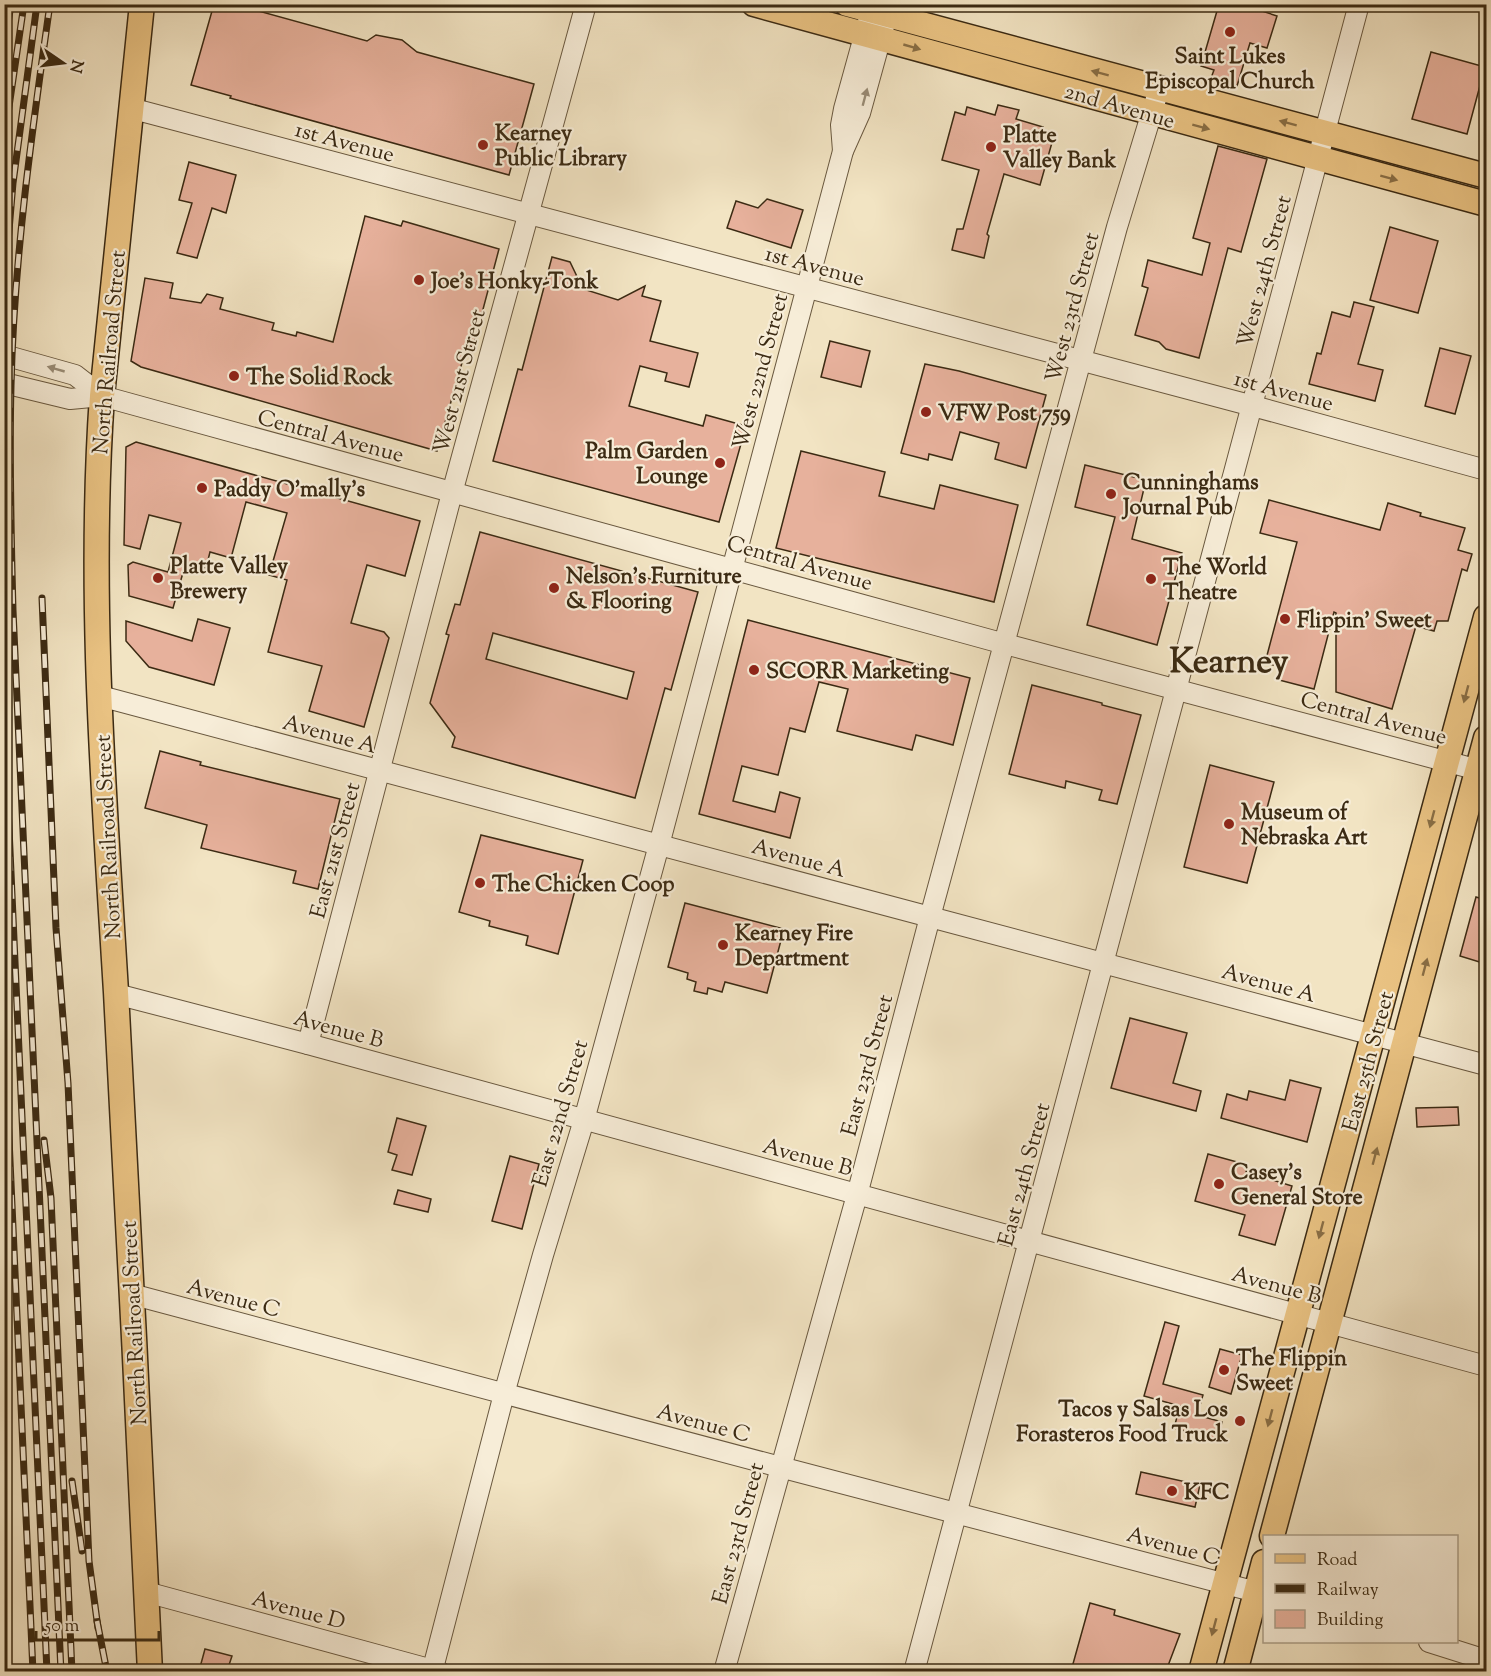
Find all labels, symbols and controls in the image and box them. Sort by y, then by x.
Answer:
marker: Saint Lukes Episcopal Church [1223,25,1237,39]
north arrow [33,33,93,93]
place label: Saint Lukes Episcopal Church [1145,42,1315,99]
one-way arrow [903,43,921,52]
text: N [62,57,88,75]
one-way arrow [1090,67,1109,77]
street label: 2nd Avenue [1060,77,1178,139]
one-way arrow [860,88,870,106]
street label: 1st Avenue [291,115,398,173]
one-way arrow [1279,118,1297,127]
place label: Kearney Public Library [495,119,627,176]
place label: Platte Valley Bank [1003,121,1116,178]
one-way arrow [1192,123,1210,132]
marker: Kearney Public Library [476,138,490,152]
marker: Platte Valley Bank [984,140,998,154]
one-way arrow [1380,174,1398,183]
street label: West 24th Street [1230,192,1302,352]
street label: West 23rd Street [1038,229,1109,387]
street label: 1st Avenue [761,239,868,297]
street label: North Railroad Street [86,248,136,456]
place label: Joe's Honky-Tonk [429,267,598,299]
marker: Joe's Honky-Tonk [412,273,426,287]
street label: West 22nd Street [726,290,798,454]
street label: West 21st Street [426,305,496,458]
place label: The Solid Rock [246,363,393,395]
one-way arrow [47,364,65,373]
street label: 1st Avenue [1230,364,1337,422]
marker: The Solid Rock [227,369,241,383]
place label: VFW Post 759 [938,399,1071,431]
street label: Central Avenue [253,403,407,473]
marker: VFW Post 759 [919,405,933,419]
place label: Palm Garden Lounge [585,437,708,494]
marker: Palm Garden Lounge [713,456,727,470]
place label: Cunninghams Journal Pub [1121,468,1259,525]
place label: Paddy O'mally's [214,475,365,507]
marker: Paddy O'mally's [195,481,209,495]
marker: Cunninghams Journal Pub [1104,487,1118,501]
street label: Central Avenue [722,529,876,601]
place label: Platte Valley Brewery [170,552,288,609]
place label: The World Theatre [1163,553,1267,610]
place label: Nelson's Furniture & Flooring [566,562,742,619]
marker: Platte Valley Brewery [151,571,165,585]
marker: The World Theatre [1144,572,1158,586]
marker: Nelson's Furniture & Flooring [547,581,561,595]
place label: Flippin' Sweet [1297,606,1432,638]
marker: Flippin' Sweet [1278,612,1292,626]
district label: Kearney [1170,639,1289,688]
place label: SCORR Marketing [766,657,949,689]
marker: SCORR Marketing [747,663,761,677]
street label: Central Avenue [1296,685,1450,755]
one-way arrow [1460,685,1470,703]
street label: Avenue A [279,708,380,764]
street label: North Railroad Street [89,733,131,940]
street label: East 21st Street [303,779,371,922]
place label: Museum of Nebraska Art [1241,798,1368,855]
one-way arrow [1427,810,1436,828]
marker: Museum of Nebraska Art [1222,817,1236,831]
street label: Avenue A [748,832,849,888]
place label: The Chicken Coop [492,870,674,902]
marker: The Chicken Coop [473,876,487,890]
place label: Kearney Fire Department [735,919,853,976]
marker: Kearney Fire Department [716,938,730,952]
street label: Avenue A [1218,957,1319,1013]
one-way arrow [1421,958,1431,977]
street label: East 25th Street [1336,988,1404,1135]
street label: East 23rd Street [835,991,903,1140]
street label: Avenue B [290,1004,387,1058]
street label: East 22nd Street [526,1036,598,1191]
street label: East 24th Street [991,1099,1061,1250]
street label: Avenue B [759,1132,856,1186]
one-way arrow [1371,1147,1381,1165]
place label: Casey's General Store [1231,1158,1363,1215]
marker: Casey's General Store [1212,1177,1226,1191]
street label: North Railroad Street [115,1219,157,1426]
one-way arrow [1316,1221,1325,1239]
street label: Avenue B [1228,1260,1325,1314]
street label: Avenue C [183,1272,284,1328]
place label: The Flippin Sweet [1236,1344,1347,1401]
marker: The Flippin Sweet [1217,1363,1231,1377]
place label: Tacos y Salsas Los Forasteros Food Truck [1016,1395,1228,1452]
street label: Avenue C [653,1397,754,1453]
one-way arrow [1265,1409,1274,1427]
marker: Tacos y Salsas Los Forasteros Food Truck [1233,1414,1247,1428]
street label: East 23rd Street [706,1459,774,1608]
place label: KFC [1184,1478,1230,1510]
marker: KFC [1165,1484,1179,1498]
street label: Avenue C [1123,1520,1224,1576]
legend [1263,1535,1458,1643]
text: Road [1317,1548,1357,1574]
text: Railway [1317,1578,1379,1604]
street label: Avenue D [248,1584,349,1640]
scale bar [36,1604,159,1642]
text: Building [1317,1608,1383,1634]
text: 50 m [44,1614,80,1640]
one-way arrow [1208,1618,1218,1636]

